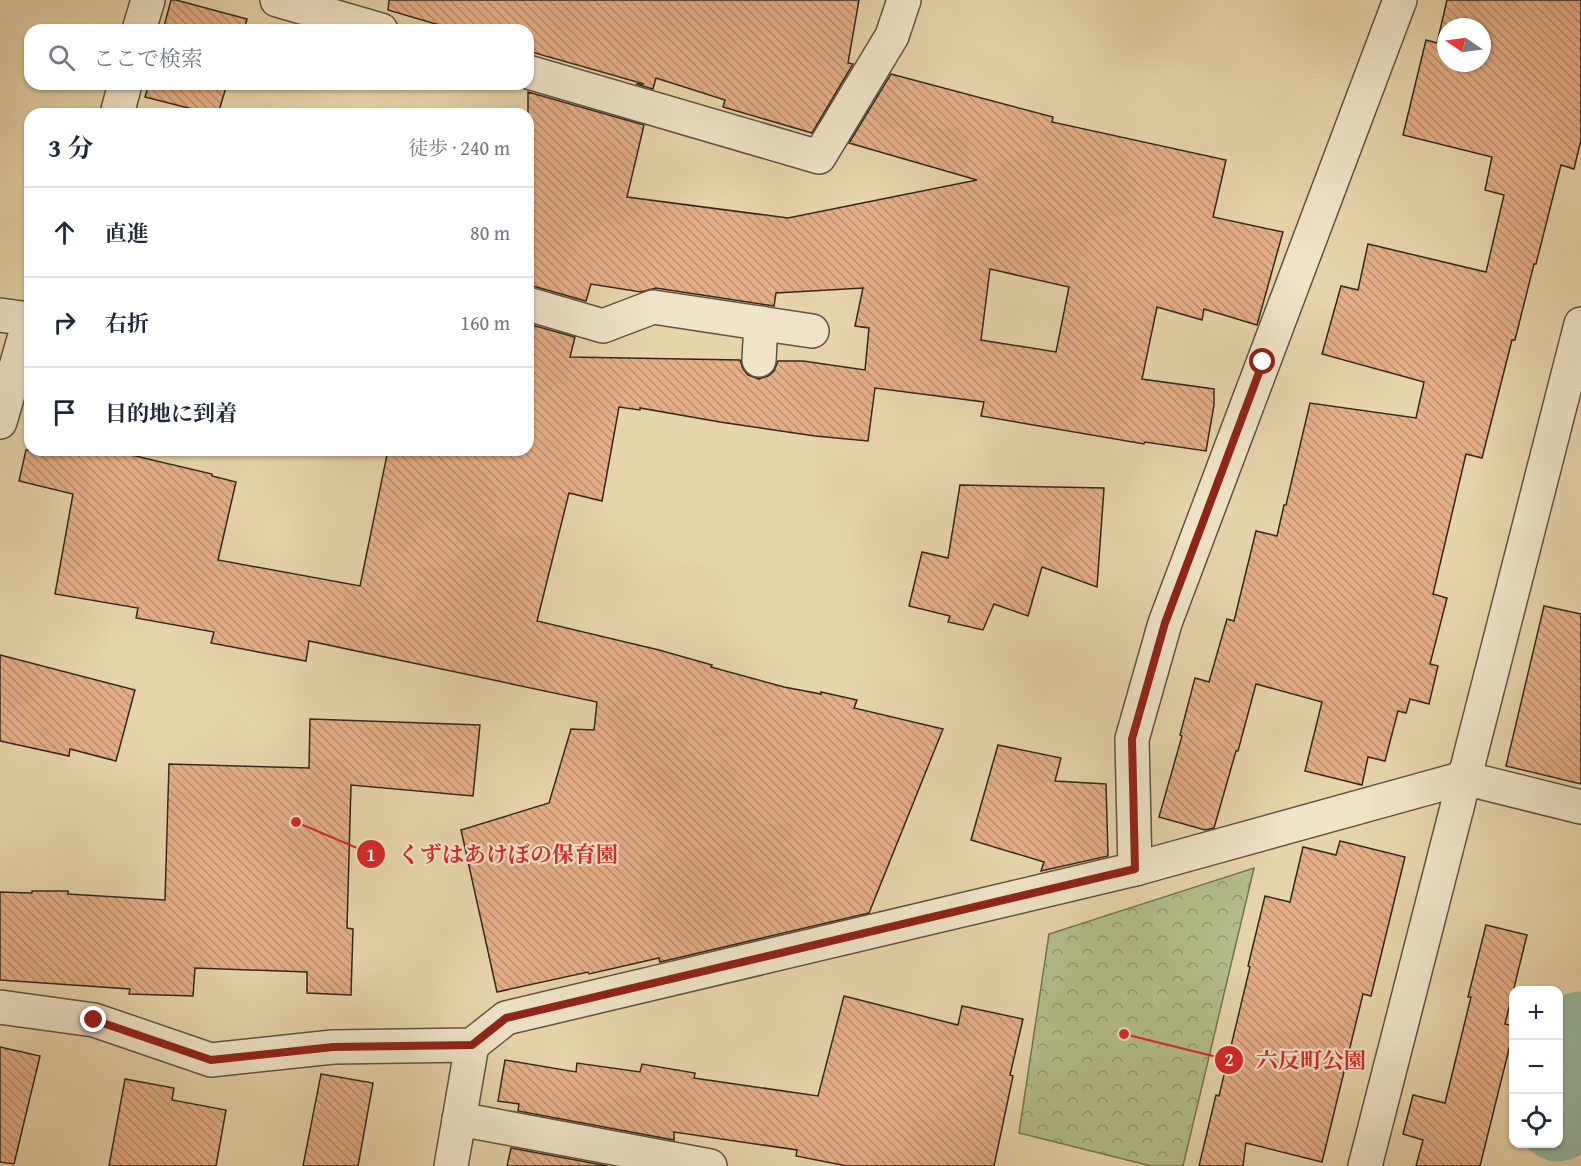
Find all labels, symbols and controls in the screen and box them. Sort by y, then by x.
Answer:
north arrow [1437,18,1491,72]
search box [24,24,534,90]
icon: search [45,41,78,74]
text: ここで検索 [93,42,203,74]
text: 3 分 [48,128,93,167]
text: 徒歩 · 240 m [408,133,510,162]
icon: ahead [48,216,81,249]
text: 直進 [105,217,149,249]
text: 80 m [470,218,510,247]
icon: right [48,306,81,339]
text: 右折 [105,307,149,339]
text: 160 m [460,308,510,337]
route start [1249,348,1275,374]
icon: arrive [48,396,81,429]
text: 目的地に到着 [105,397,237,429]
callout: くずはあけぼの保育園 [356,834,630,874]
text: くずはあけぼの保育園 [398,838,618,870]
text: 1 [366,841,376,868]
map controls [1509,986,1563,1148]
button: + [1509,986,1563,1040]
route end [80,1006,106,1032]
callout: 六反町公園 [1214,1040,1378,1080]
button: − [1509,1040,1563,1094]
text: 六反町公園 [1256,1044,1366,1076]
text: 2 [1224,1046,1234,1073]
button: locate [1509,1094,1563,1148]

